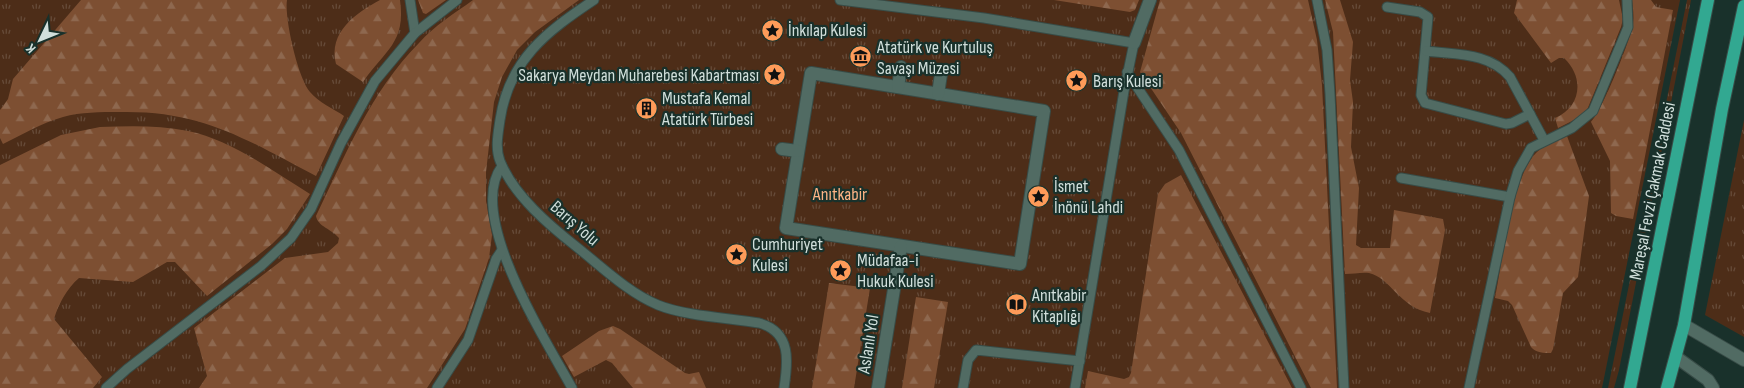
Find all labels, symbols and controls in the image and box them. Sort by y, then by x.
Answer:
north arrow [15,15,65,65]
place icon: İnkılap Kulesi [760,18,784,42]
place label: İnkılap Kulesi [788,20,866,41]
place label: Atatürk ve Kurtuluş Savaşı Müzesi [876,37,993,79]
text: K [22,40,39,57]
museum icon: Atatürk ve Kurtuluş Savaşı Müzesi [849,45,873,69]
place icon: Sakarya Meydan Muharebesi Kabartması [763,63,787,87]
place label: Sakarya Meydan Muharebesi Kabartması [518,65,759,86]
place icon: Barış Kulesi [1065,69,1089,93]
place label: Barış Kulesi [1093,71,1162,92]
place label: Mustafa Kemal Atatürk Türbesi [661,88,753,130]
building icon: Mustafa Kemal Atatürk Türbesi [634,96,658,120]
street label: Mareşal Fevzi Çakmak Caddesi [1625,100,1680,282]
place label: İsmet İnönü Lahdi [1054,176,1123,218]
park label: Anıtkabir [812,184,867,205]
place icon: İsmet İnönü Lahdi [1026,184,1050,208]
street label: Barış Yolu [546,197,603,250]
place label: Cumhuriyet Kulesi [752,234,823,276]
place icon: Cumhuriyet Kulesi [724,242,748,266]
place label: Müdafaa-i Hukuk Kulesi [857,250,934,292]
place icon: Müdafaa-i Hukuk Kulesi [829,258,853,282]
place label: Anıtkabir Kitaplığı [1031,285,1086,327]
library icon: Anıtkabir Kitaplığı [1004,293,1028,317]
street label: Aslanlı Yol [853,313,883,376]

